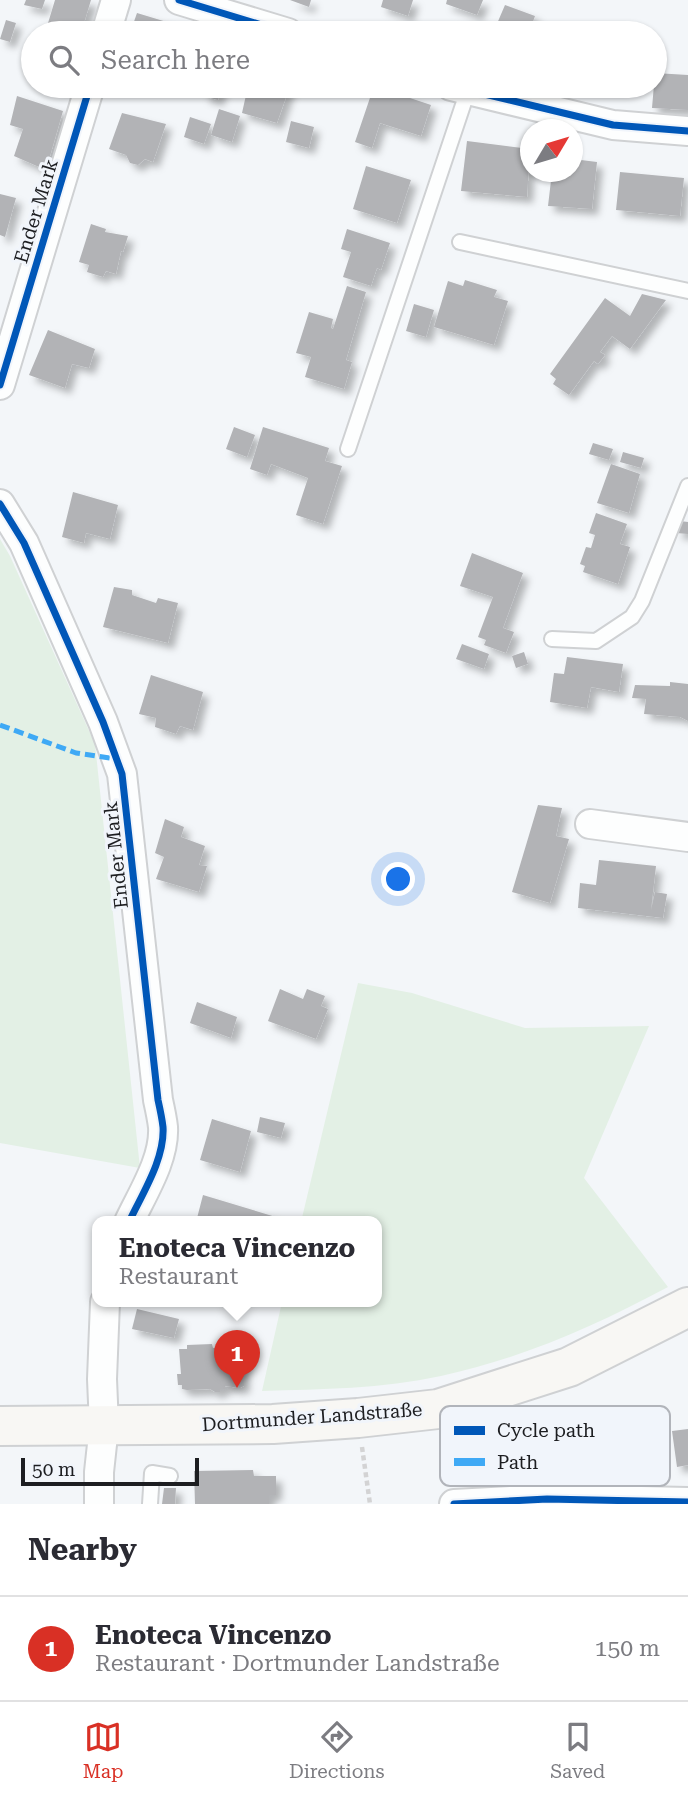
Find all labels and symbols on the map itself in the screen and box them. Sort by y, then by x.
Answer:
north arrow [520,119,583,182]
street label: Ender Mark [9,156,63,266]
street label: Ender Mark [99,800,133,910]
your location [381,862,415,896]
pin: 1 [214,1330,260,1388]
street label: Dortmunder Landstraße [201,1398,423,1436]
legend [440,1406,670,1486]
text: Cycle path [497,1419,595,1442]
text: Path [497,1451,538,1474]
scale bar [21,1455,200,1487]

